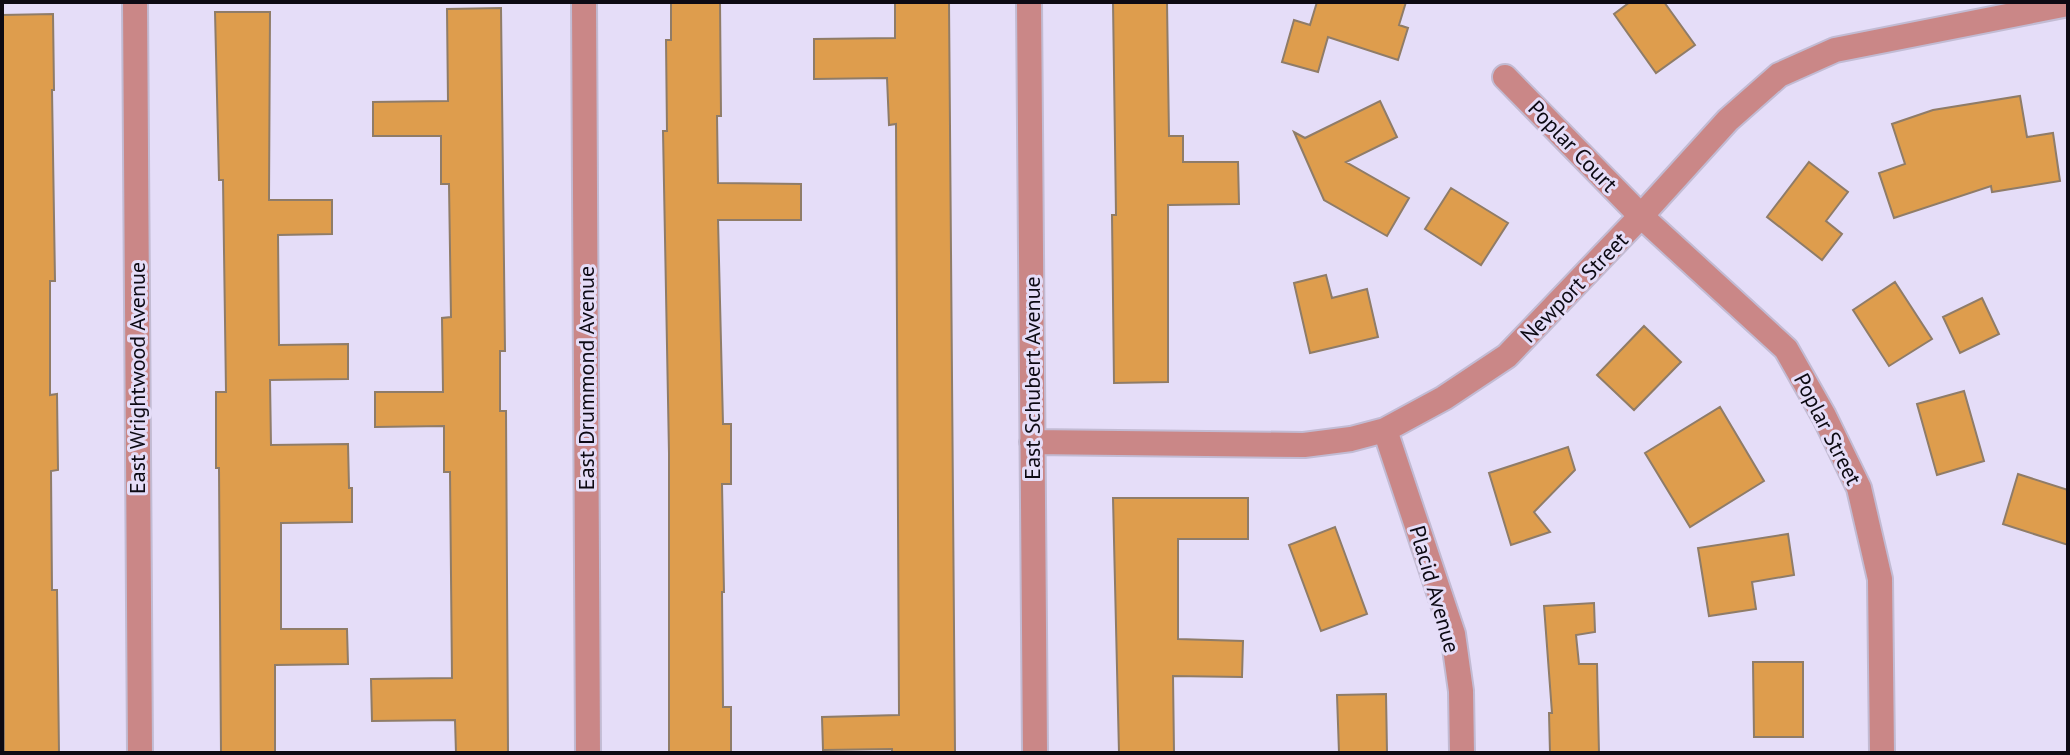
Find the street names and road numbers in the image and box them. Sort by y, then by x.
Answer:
street label: Poplar Court [1522,94,1624,198]
street label: Newport Street [1514,225,1634,348]
street label: East Wrightwood Avenue [123,262,151,494]
street label: East Drummond Avenue [572,266,600,490]
street label: East Schubert Avenue [1018,276,1046,480]
street label: Poplar Street [1788,368,1868,490]
street label: Placid Avenue [1403,522,1467,656]

